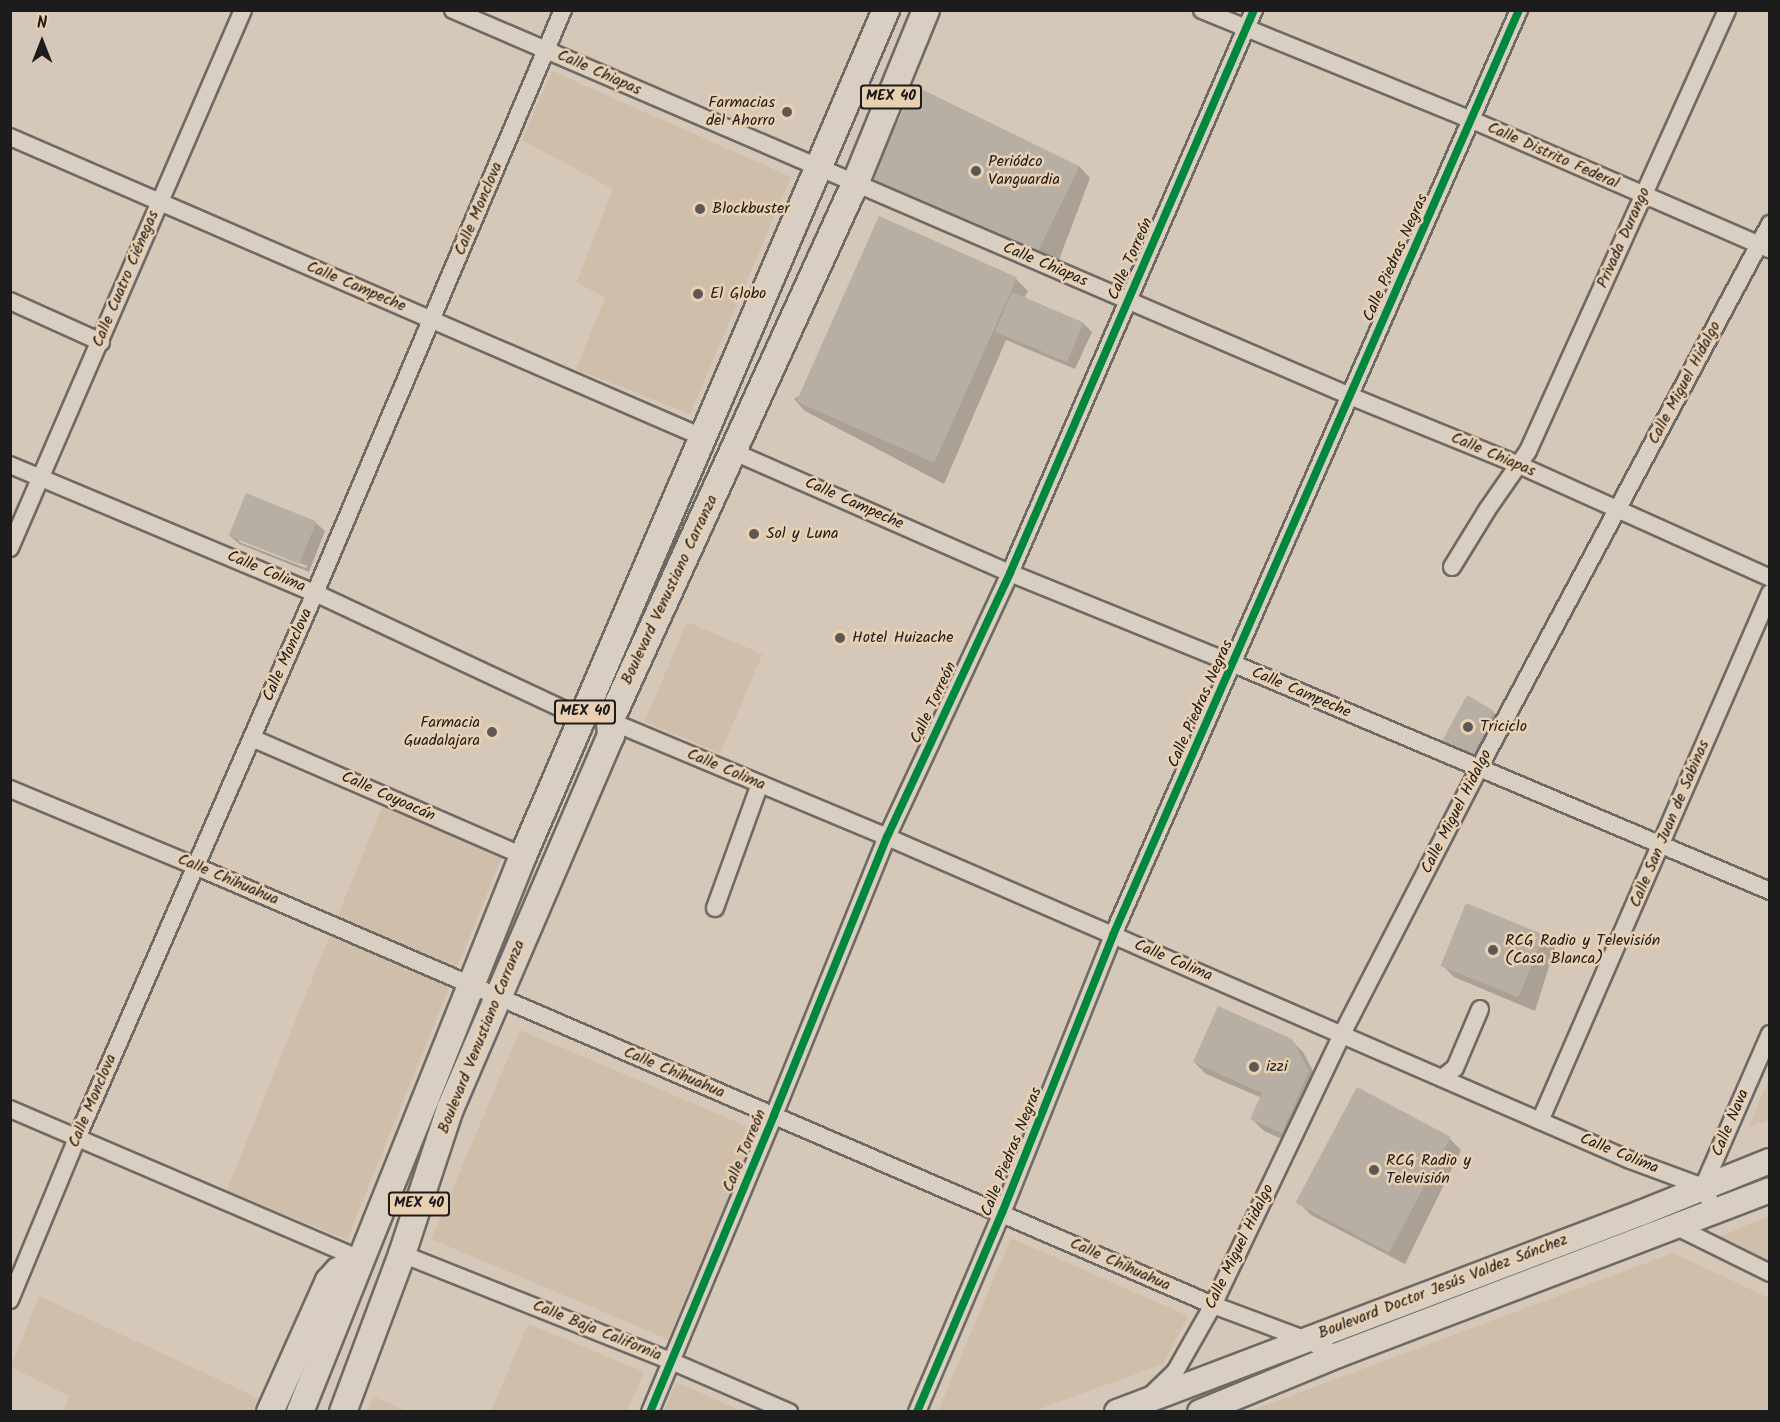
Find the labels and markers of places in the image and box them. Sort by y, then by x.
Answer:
place label: Farmacias del Ahorro [706,93,775,131]
marker: Farmacias del Ahorro [780,105,794,119]
place label: Periódco Vanguardia [988,152,1060,190]
marker: Periódco Vanguardia [969,164,983,178]
place label: Blockbuster [712,199,790,219]
marker: Blockbuster [693,202,707,216]
place label: El Globo [710,284,766,304]
marker: El Globo [691,287,705,301]
place label: Sol y Luna [766,524,838,544]
marker: Sol y Luna [747,527,761,541]
place label: Hotel Huizache [852,628,953,648]
marker: Hotel Huizache [833,631,847,645]
place label: Farmacia Guadalajara [404,713,480,751]
place label: Triciclo [1480,717,1527,737]
marker: Triciclo [1461,720,1475,734]
marker: Farmacia Guadalajara [485,725,499,739]
place label: RCG Radio y Televisión (Casa Blanca) [1505,931,1660,969]
marker: RCG Radio y Televisión (Casa Blanca) [1486,943,1500,957]
place label: izzi [1266,1057,1288,1077]
marker: izzi [1247,1060,1261,1074]
place label: RCG Radio y Televisión [1386,1151,1471,1189]
marker: RCG Radio y Televisión [1367,1163,1381,1177]

